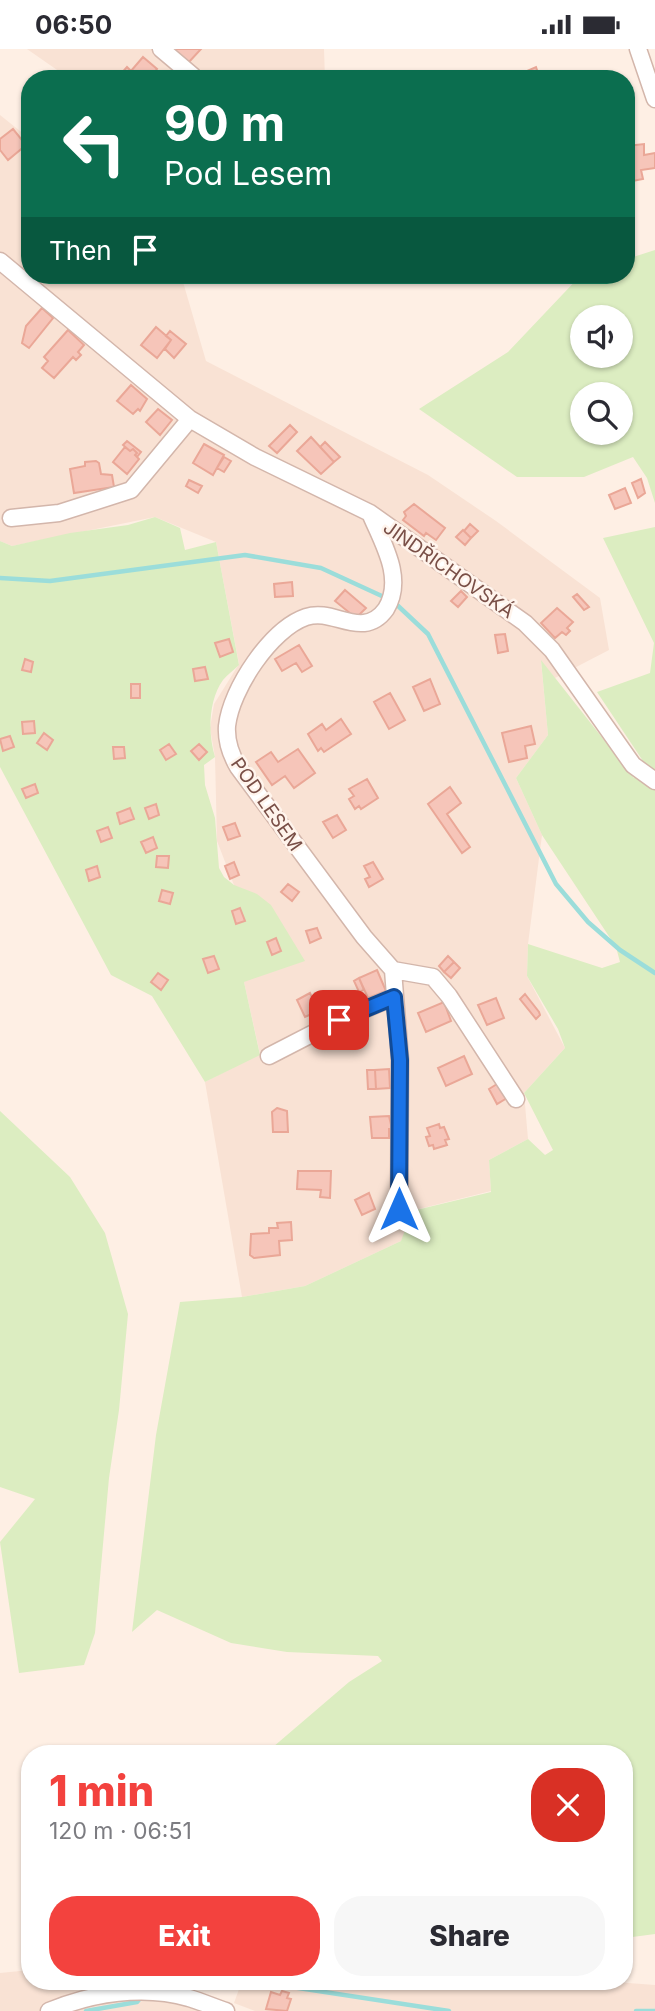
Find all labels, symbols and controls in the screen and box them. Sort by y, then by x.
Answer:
text: 06:50 [35,9,112,40]
text: 90 m [164,94,285,153]
icon: left [49,98,140,189]
text: Pod Lesem [164,154,332,193]
icon: arrive [126,231,164,269]
text: Then [49,235,112,266]
map controls [570,305,633,445]
button: sound [570,305,633,368]
button: search [570,382,633,445]
street label: JINDŘICHOVSKÁ [379,515,519,623]
street label: POD LESEM [226,753,307,855]
pin [309,990,369,1050]
icon: arrive [320,1001,358,1039]
position arrow [362,1172,436,1246]
text: 1 min [49,1765,154,1816]
button: close [531,1768,605,1842]
text: 120 m · 06:51 [49,1817,192,1845]
button: Exit [49,1896,320,1976]
button: Share [334,1896,605,1976]

